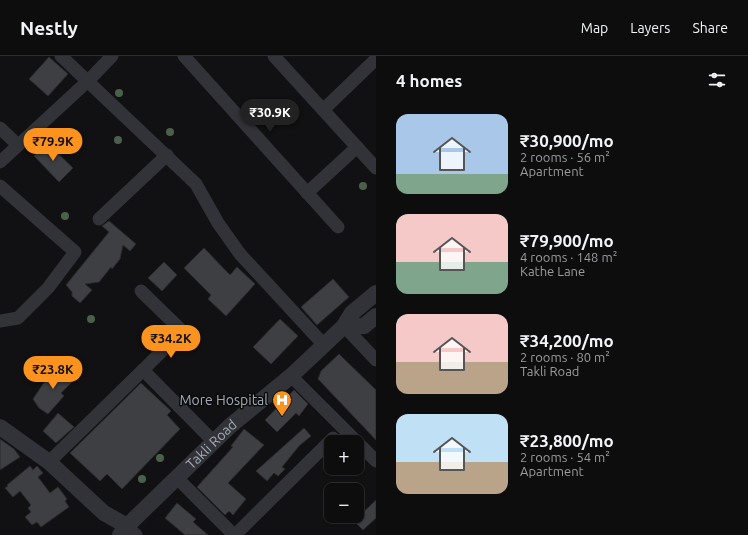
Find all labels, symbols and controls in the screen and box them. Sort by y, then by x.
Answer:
text: Nestly [20,17,78,39]
text: Map [581,20,608,36]
text: Layers [630,20,670,36]
text: Share [692,20,728,36]
icon: filters [706,69,728,91]
text: 4 homes [396,71,462,90]
pin: ₹30.9K [237,99,303,133]
text: ₹30.9K [249,105,291,119]
pin: ₹79.9K [20,128,86,162]
icon: home [428,130,476,178]
text: ₹30,900/mo [520,131,614,150]
text: ₹79.9K [32,134,74,148]
text: 2 rooms · 56 m² [520,150,610,164]
text: Apartment [520,164,584,178]
icon: home [428,230,476,278]
text: ₹79,900/mo [520,231,614,250]
text: 4 rooms · 148 m² [520,250,617,264]
text: Kathe Lane [520,264,585,278]
pin: ₹34.2K [138,325,204,359]
icon: home [428,330,476,378]
text: ₹34.2K [150,331,192,345]
text: ₹34,200/mo [520,331,614,350]
text: 2 rooms · 80 m² [520,350,610,364]
pin: ₹23.8K [20,356,86,390]
text: ₹23.8K [32,362,74,376]
text: Takli Road [520,364,579,378]
hospital icon: More Hospital [271,389,293,417]
place label: More Hospital [179,392,268,408]
street label: Takli Road [183,416,240,472]
icon: home [428,430,476,478]
text: ₹23,800/mo [520,431,614,450]
map controls [324,435,364,523]
button: + [324,435,364,475]
text: 2 rooms · 54 m² [520,450,610,464]
text: Apartment [520,464,584,478]
button: − [324,483,364,523]

